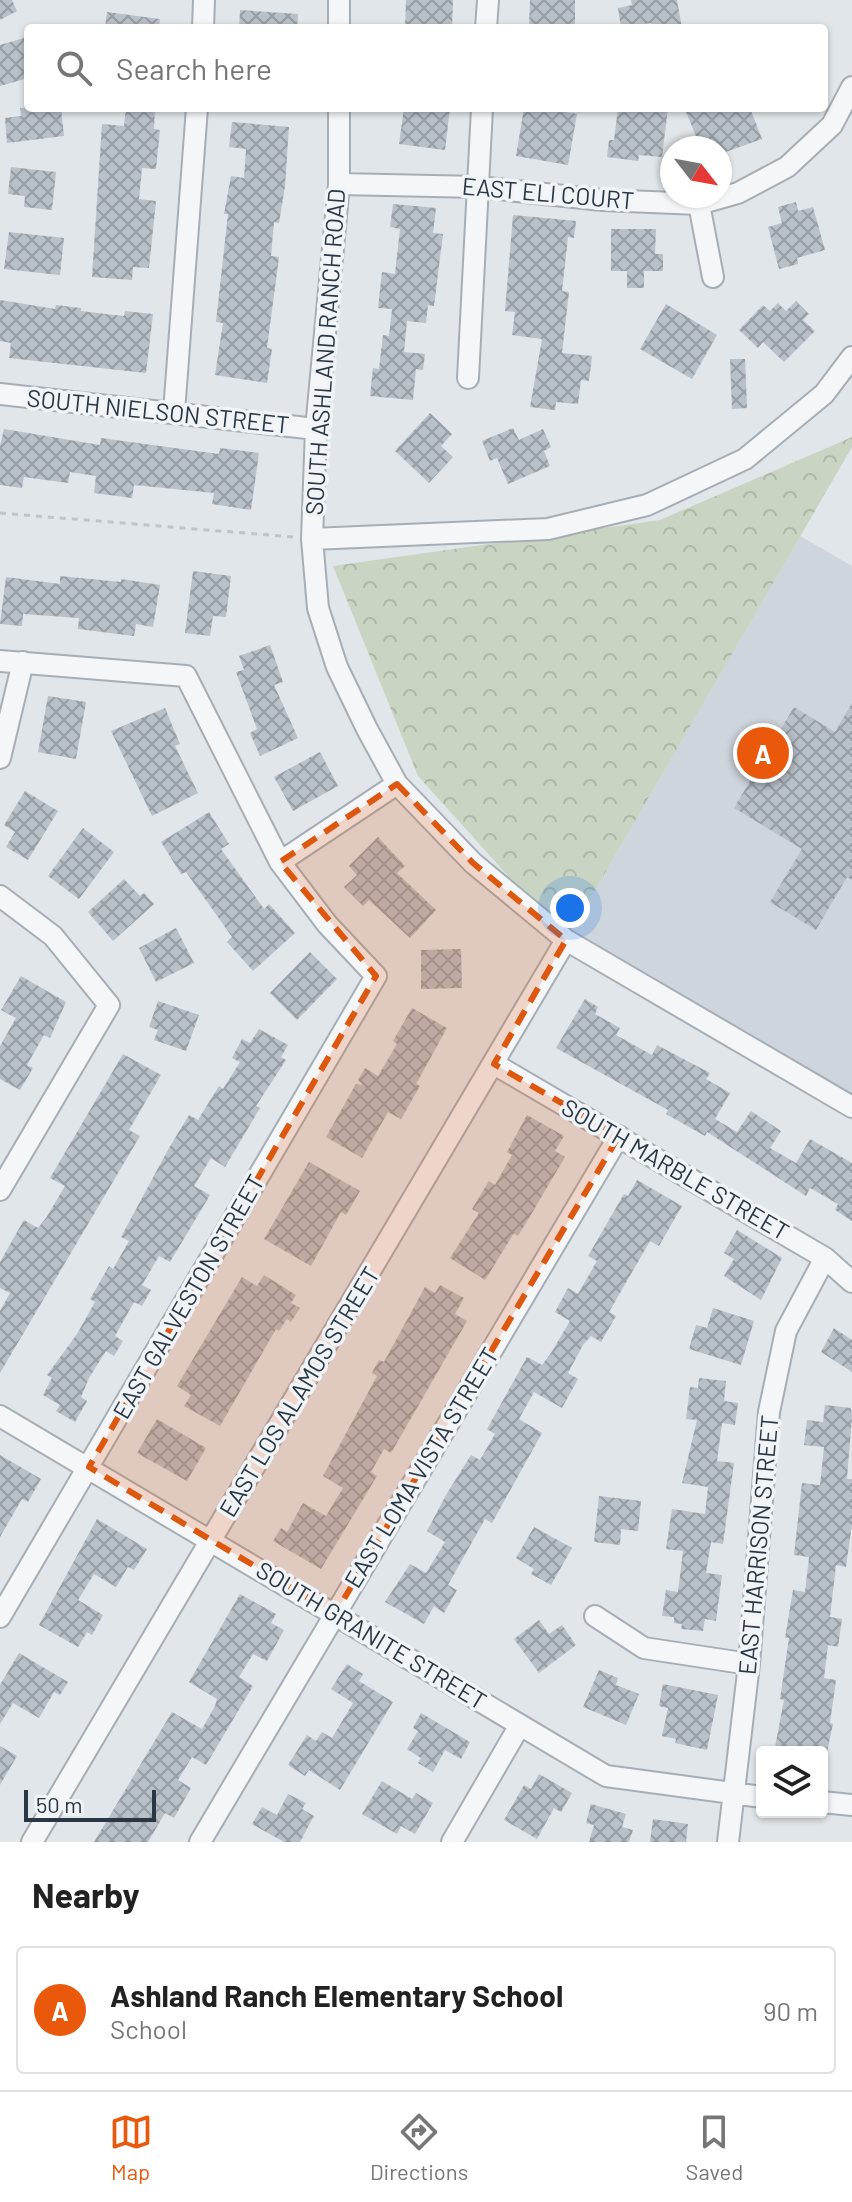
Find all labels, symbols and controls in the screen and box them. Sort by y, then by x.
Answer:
search box [24,24,828,112]
icon: search [52,46,96,90]
text: Search here [116,50,272,86]
north arrow [660,136,732,208]
street label: EAST ELI COURT [461,171,635,214]
street label: SOUTH ASHLAND RANCH ROAD [299,188,350,516]
street label: SOUTH NIELSON STREET [25,382,291,439]
pin: A [737,723,789,783]
your location [550,888,590,928]
street label: SOUTH MARBLE STREET [557,1092,795,1246]
street label: EAST GALVESTON STREET [106,1169,270,1424]
street label: EAST LOS ALAMOS STREET [212,1261,385,1522]
street label: EAST LOMA VISTA STREET [337,1342,504,1593]
street label: EAST HARRISON STREET [732,1414,783,1676]
street label: SOUTH GRANITE STREET [251,1554,492,1715]
map controls [756,1746,828,1818]
button: layers [756,1746,828,1818]
scale bar [24,1786,156,1822]
text: 50 m [36,1791,82,1817]
text: Nearby [32,1874,140,1915]
text: Ashland Ranch Elementary School [110,1977,563,2013]
text: A [51,1995,69,2026]
text: 90 m [763,1995,818,2026]
text: School [110,2013,187,2044]
tab: Map [109,2110,153,2184]
tab: Directions [370,2110,468,2184]
tab: Saved [686,2110,743,2184]

